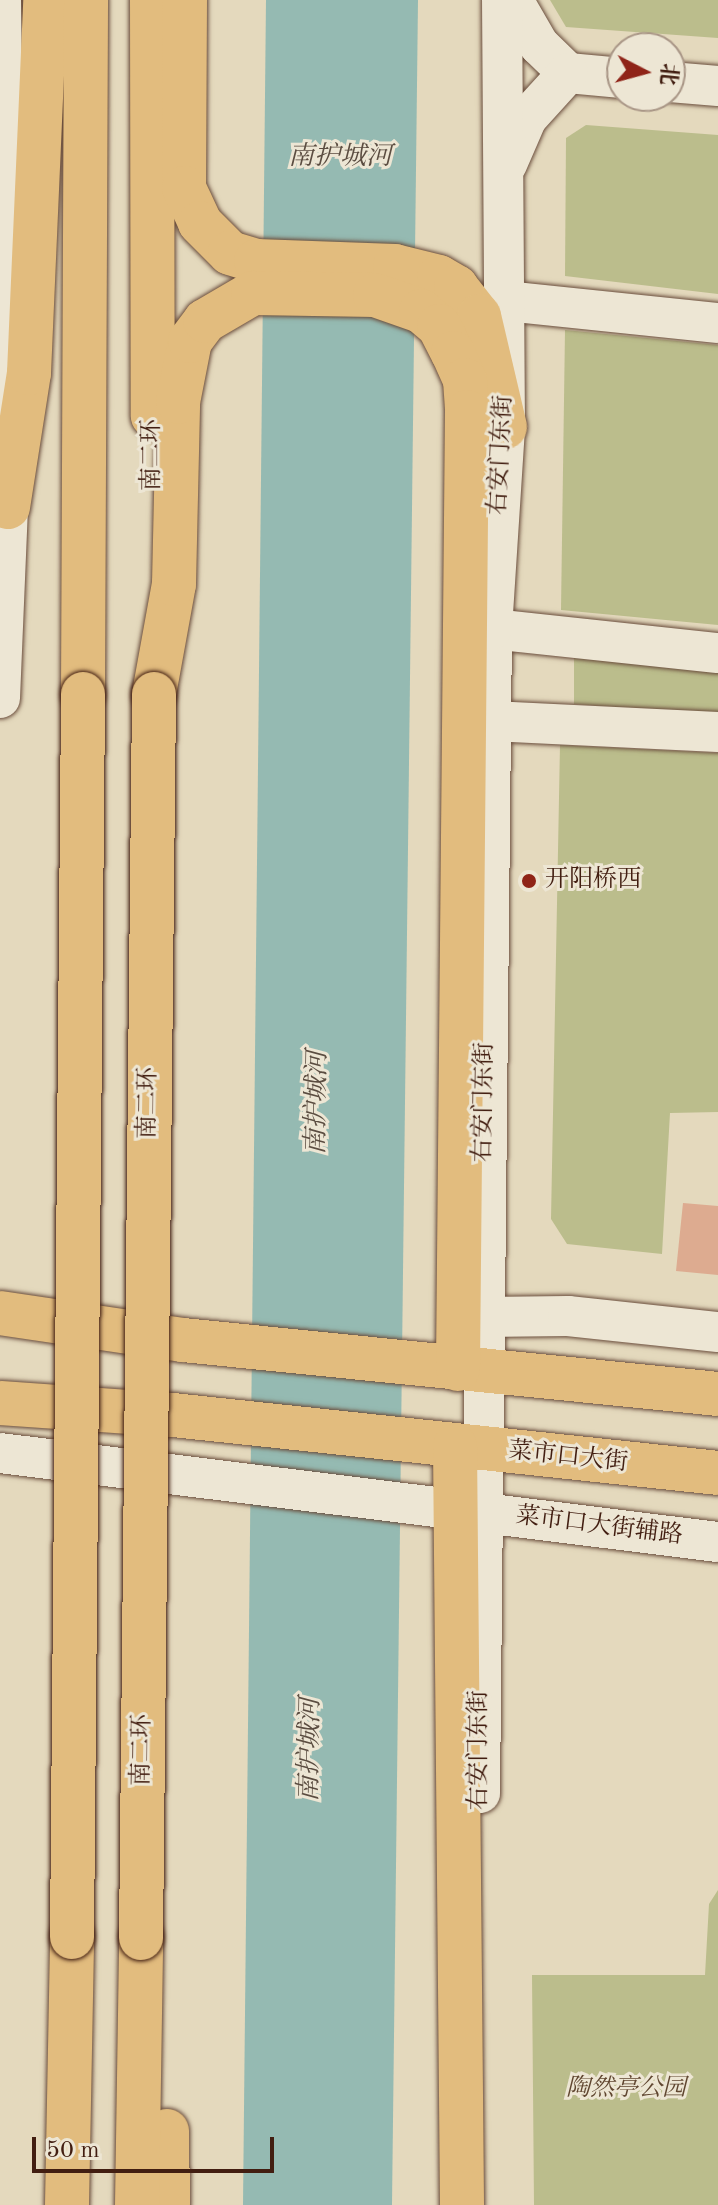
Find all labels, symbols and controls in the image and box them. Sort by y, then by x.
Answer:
north arrow [606,32,686,112]
text: 北 [656,62,680,86]
water label: 南护城河 [288,142,392,174]
street label: 右安门东街 [484,394,520,516]
street label: 南二环 [139,419,167,491]
place label: 开阳桥西 [545,867,641,895]
marker: 开阳桥西 [520,872,538,890]
street label: 右安门东街 [470,1042,500,1162]
water label: 南护城河 [301,1051,335,1155]
street label: 南二环 [134,1067,164,1139]
street label: 菜市口大街 [507,1437,629,1479]
street label: 菜市口大街辅路 [514,1502,684,1552]
street label: 右安门东街 [466,1690,494,1810]
water label: 南护城河 [294,1698,328,1802]
street label: 南二环 [128,1714,158,1786]
park label: 陶然亭公园 [566,2076,686,2104]
scale bar [36,2121,278,2171]
text: 50 m [46,2139,100,2163]

